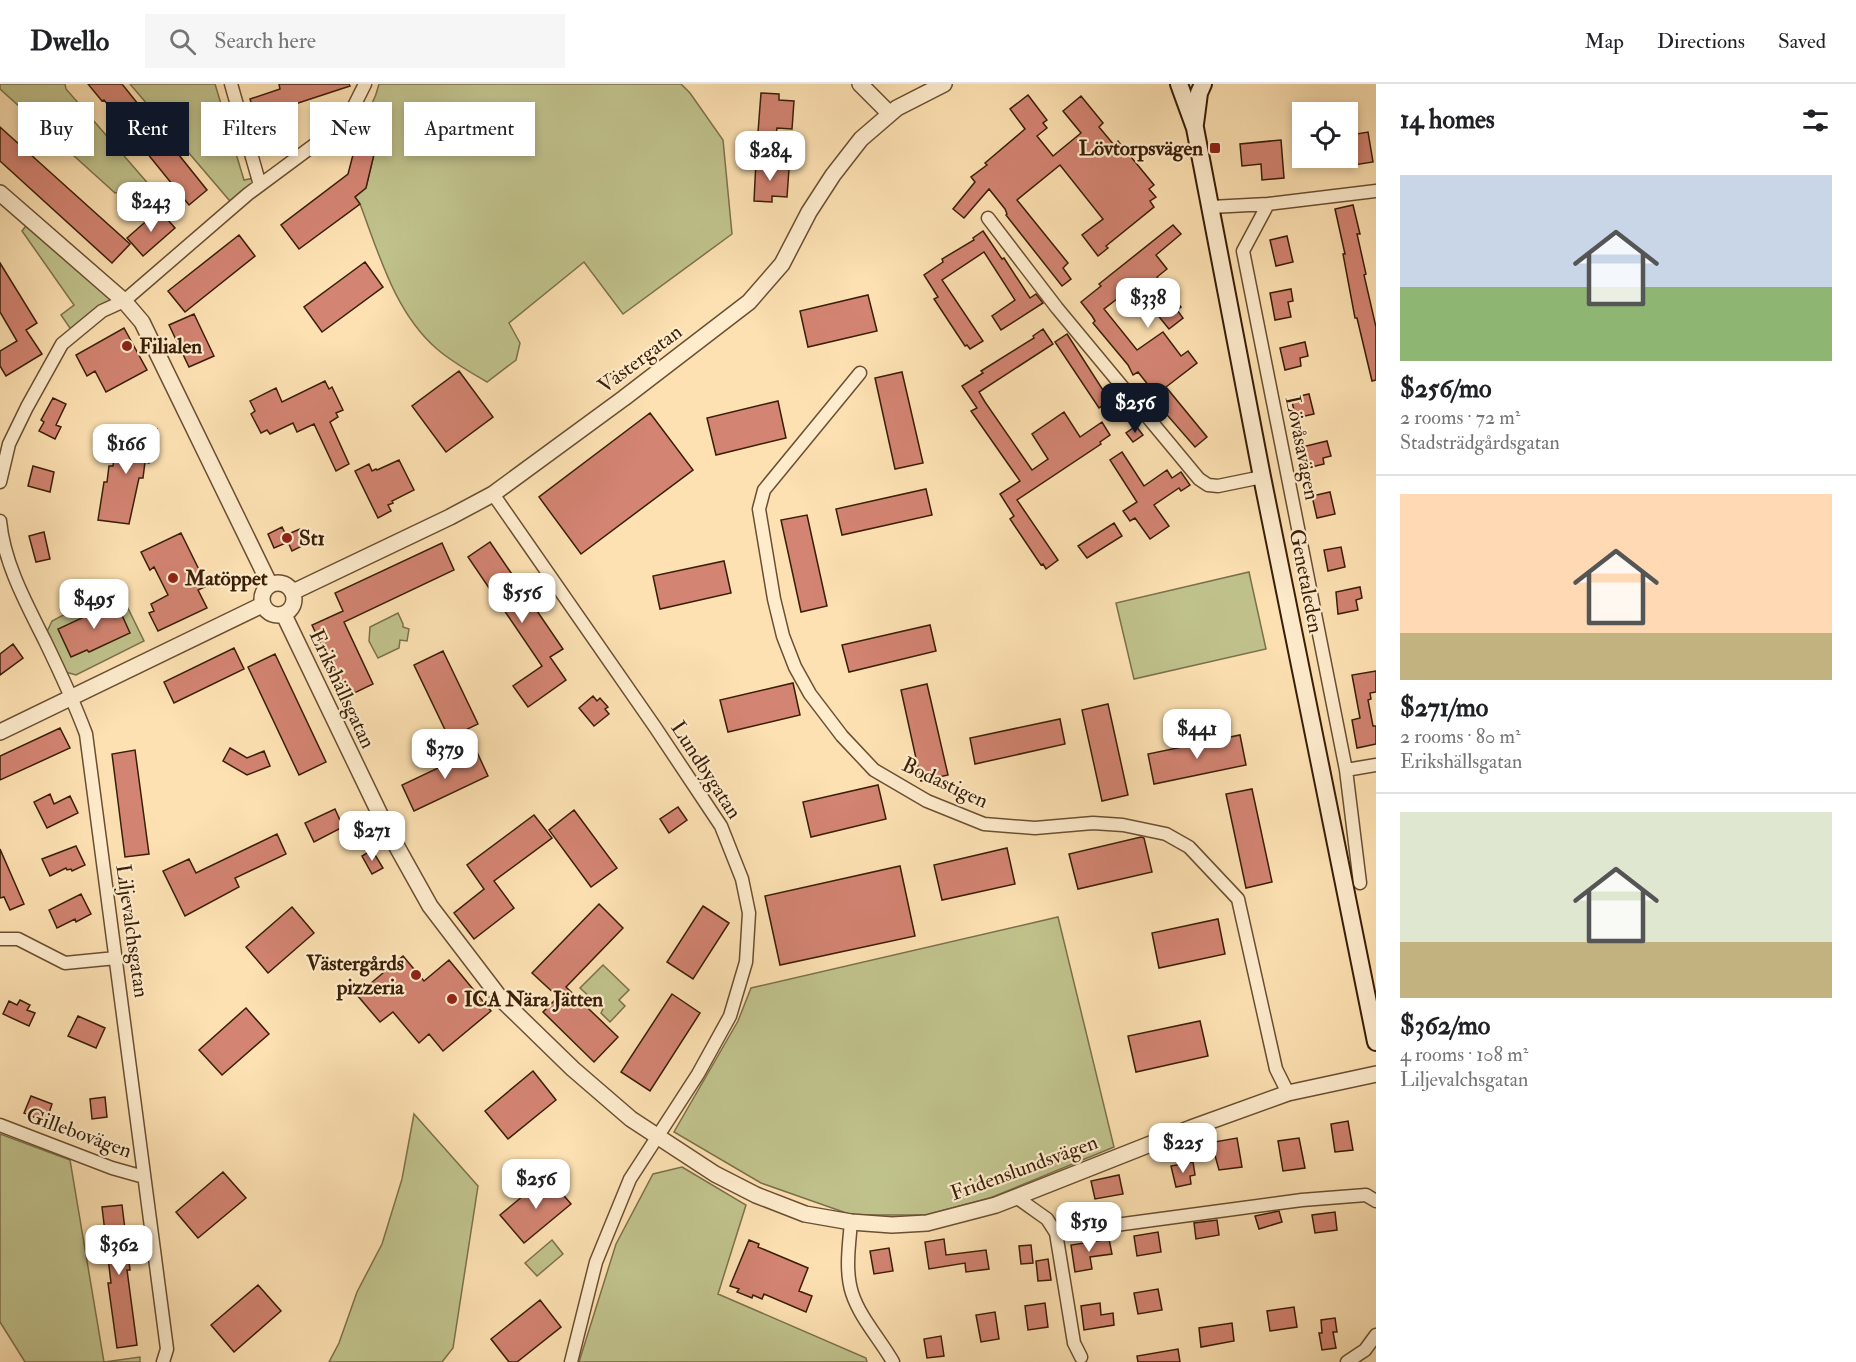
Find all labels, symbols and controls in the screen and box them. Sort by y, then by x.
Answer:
search box [145,14,565,68]
text: Dwello [30,24,109,59]
icon: search [166,25,199,58]
text: Search here [214,27,316,55]
text: Map [1584,28,1624,55]
text: Directions [1657,28,1745,55]
text: Saved [1778,28,1826,55]
chip: Buy [18,102,94,156]
chip: Rent [106,102,189,156]
chip: Filters [201,102,298,156]
chip: New [310,102,392,156]
chip: Apartment [404,102,535,156]
map controls [1292,102,1358,168]
button: locate [1292,102,1358,168]
text: 14 homes [1400,104,1495,136]
icon: filters [1799,104,1832,137]
pin: $284 [734,131,806,182]
place label: Lövtorpsvägen [1079,135,1203,162]
text: $284 [749,138,791,163]
marker: Lövtorpsvägen [1208,141,1222,155]
pin: $243 [115,182,187,233]
text: $243 [131,189,171,214]
icon: home [1562,214,1670,322]
pin: $338 [1112,278,1184,329]
text: $338 [1130,285,1166,310]
street label: Västergatan [592,318,688,399]
place label: Filialen [139,333,202,360]
marker: Filialen [120,339,134,353]
text: $256/mo [1400,373,1492,405]
pin: $256 [1099,383,1171,434]
text: $256 [1115,390,1155,415]
street label: Lövåsavägen [1279,393,1325,503]
text: 2 rooms · 72 m² [1400,405,1520,430]
pin: $166 [90,424,162,475]
text: Stadsträdgårdsgatan [1400,430,1560,455]
text: $166 [107,431,145,456]
place label: St1 [299,525,325,552]
street label: Genetaleden [1283,527,1329,636]
marker: St1 [280,531,294,545]
icon: home [1562,533,1670,641]
place label: Matöppet [184,565,268,592]
marker: Matöppet [166,571,180,585]
pin: $556 [486,573,558,624]
pin: $495 [58,579,130,630]
text: $556 [503,580,541,605]
text: $495 [73,586,115,611]
street label: Erikshällsgatan [303,625,381,753]
text: $271/mo [1400,692,1488,724]
pin: $441 [1161,709,1233,760]
street label: Lundbygatan [664,716,748,824]
text: $441 [1177,716,1217,741]
text: 2 rooms · 80 m² [1400,724,1521,749]
pin: $379 [409,729,481,780]
text: $379 [426,736,464,761]
text: Erikshällsgatan [1400,749,1522,774]
street label: Bodastigen [897,751,993,815]
pin: $271 [336,811,408,862]
text: $271 [353,818,391,843]
icon: home [1562,851,1670,959]
street label: Liljevalchsgatan [109,862,155,1000]
place label: Västergårds pizzeria [305,950,405,1001]
marker: Västergårds pizzeria [409,968,423,982]
place label: ICA Nära Jätten [464,986,603,1013]
marker: ICA Nära Jätten [445,992,459,1006]
text: $362/mo [1400,1010,1490,1042]
text: 4 rooms · 108 m² [1400,1042,1528,1067]
text: Liljevalchsgatan [1400,1067,1528,1092]
street label: Gillebovägen [22,1101,136,1165]
pin: $225 [1147,1123,1219,1174]
street label: Fridenslundsvägen [947,1129,1102,1207]
text: $225 [1163,1130,1203,1155]
pin: $256 [500,1159,572,1210]
text: $256 [516,1166,556,1191]
pin: $519 [1053,1202,1125,1253]
text: $519 [1070,1209,1108,1234]
pin: $362 [83,1225,155,1276]
text: $362 [99,1232,139,1257]

